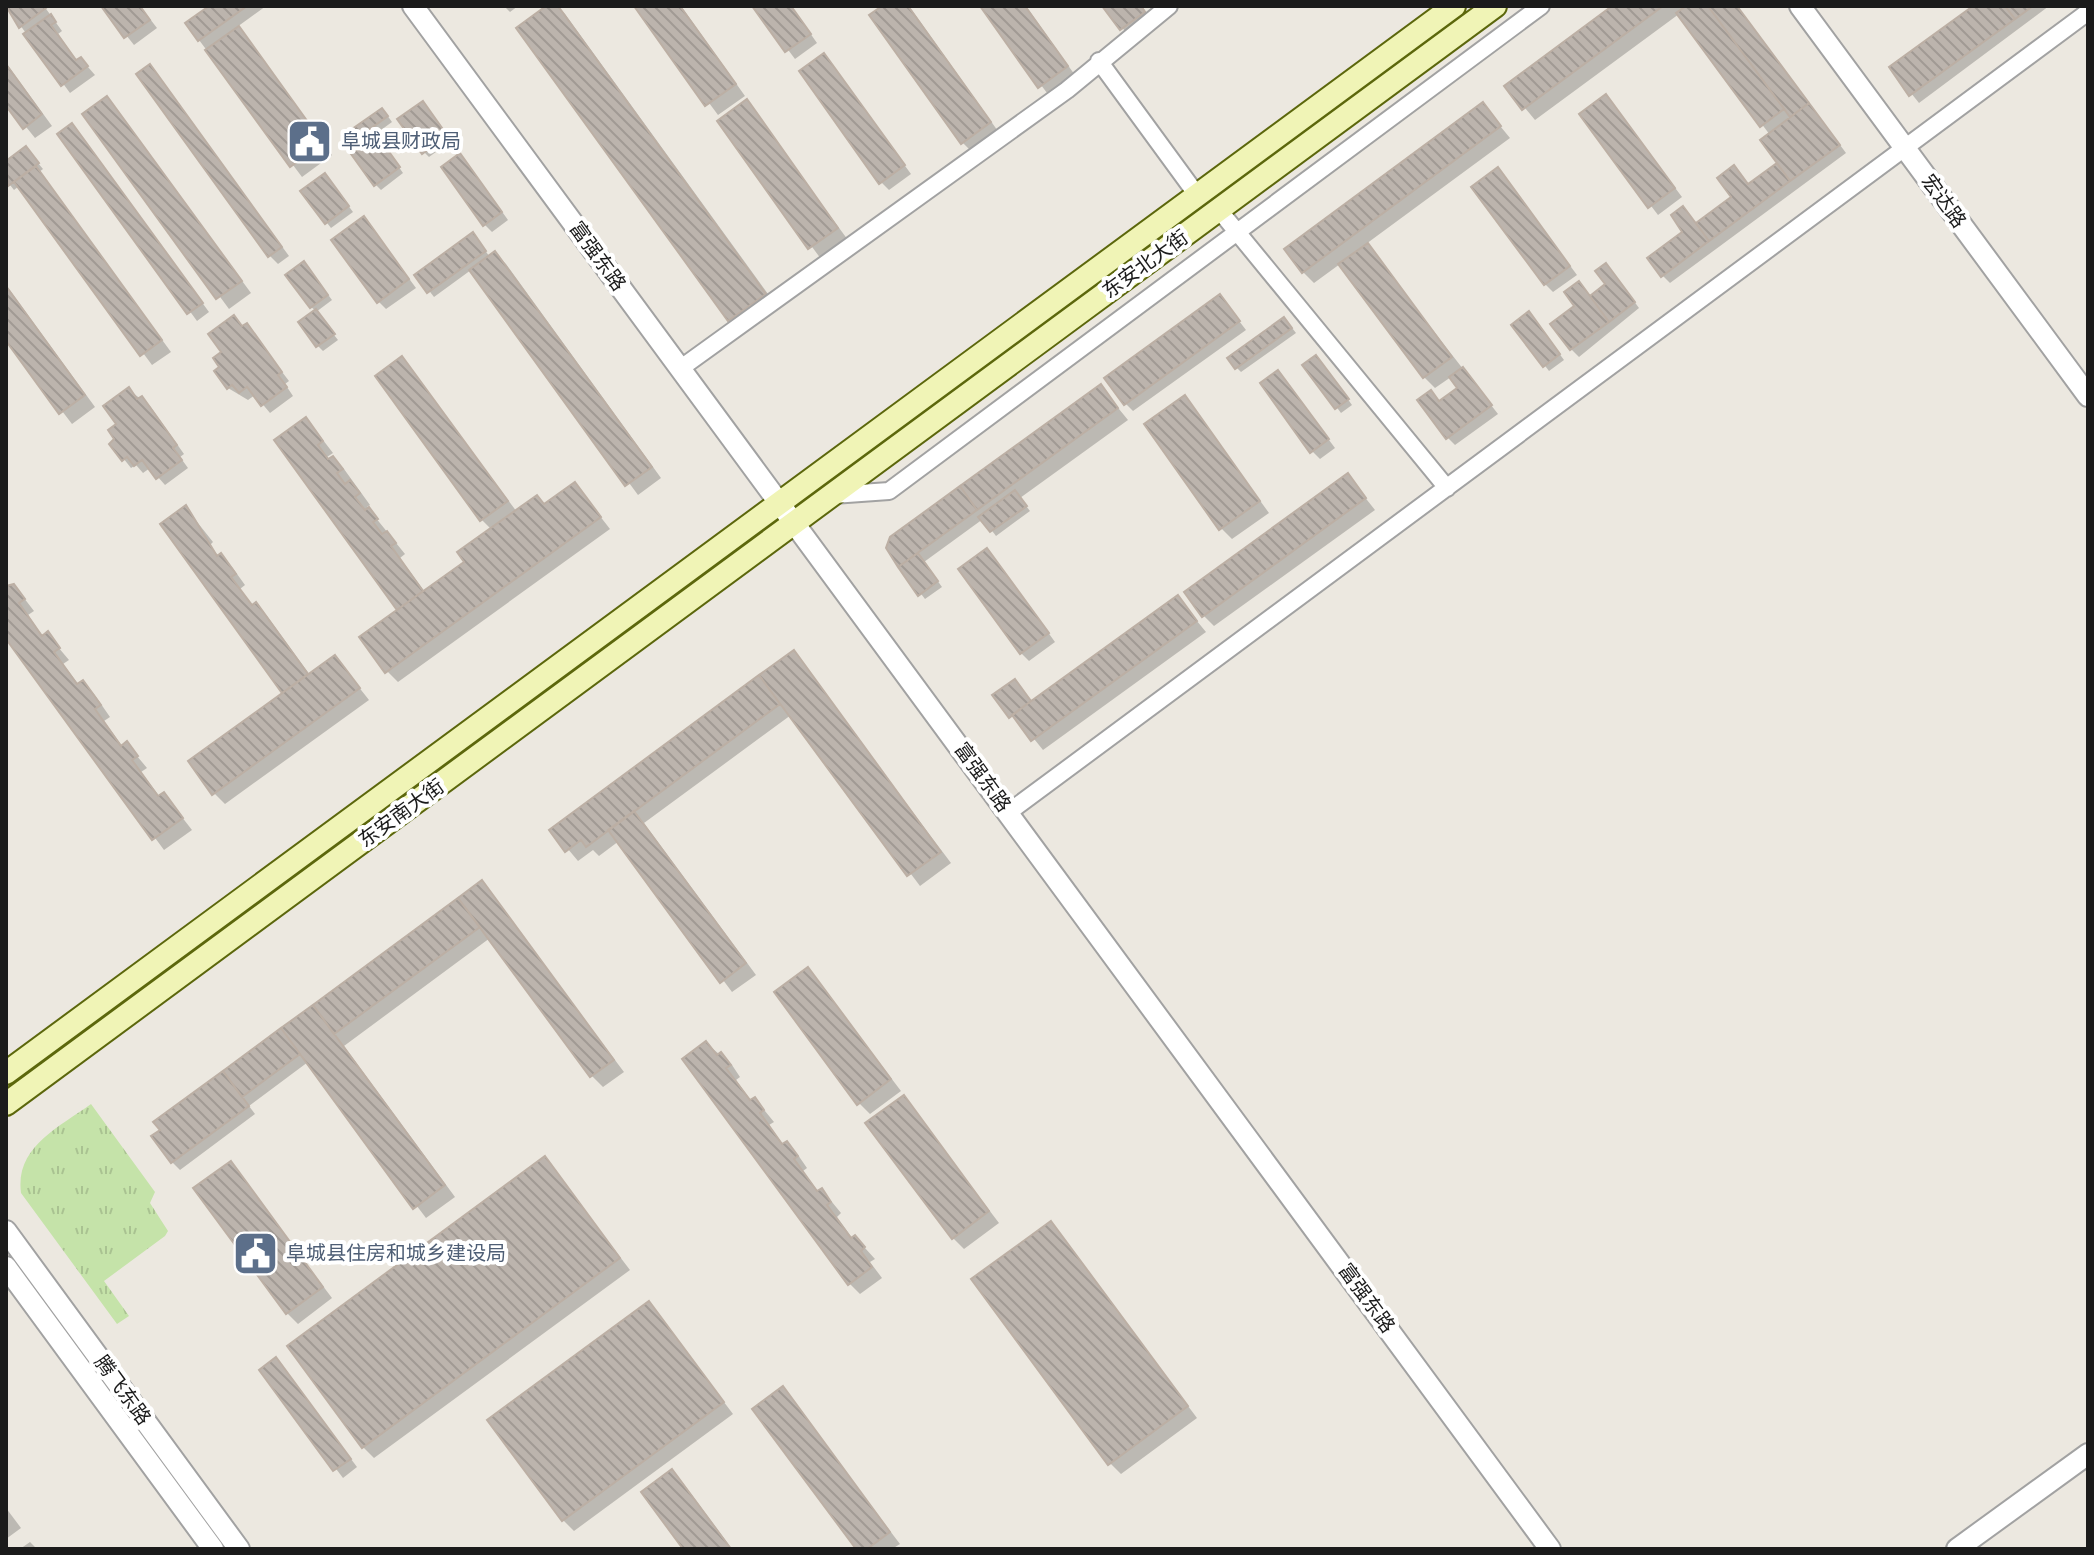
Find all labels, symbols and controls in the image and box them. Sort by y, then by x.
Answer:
public building icon: 阜城县财政局 [286,117,334,165]
place label: 阜城县财政局 [341,128,461,154]
street label: 宏达路 [1916,169,1972,233]
street label: 富强东路 [564,216,632,296]
street label: 东安北大街 [1097,224,1193,304]
street label: 富强东路 [949,737,1017,817]
street label: 东安南大街 [353,773,449,853]
public building icon: 阜城县住房和城乡建设局 [231,1229,279,1277]
place label: 阜城县住房和城乡建设局 [286,1240,506,1266]
street label: 富强东路 [1333,1258,1401,1338]
street label: 腾飞东路 [89,1350,157,1430]

